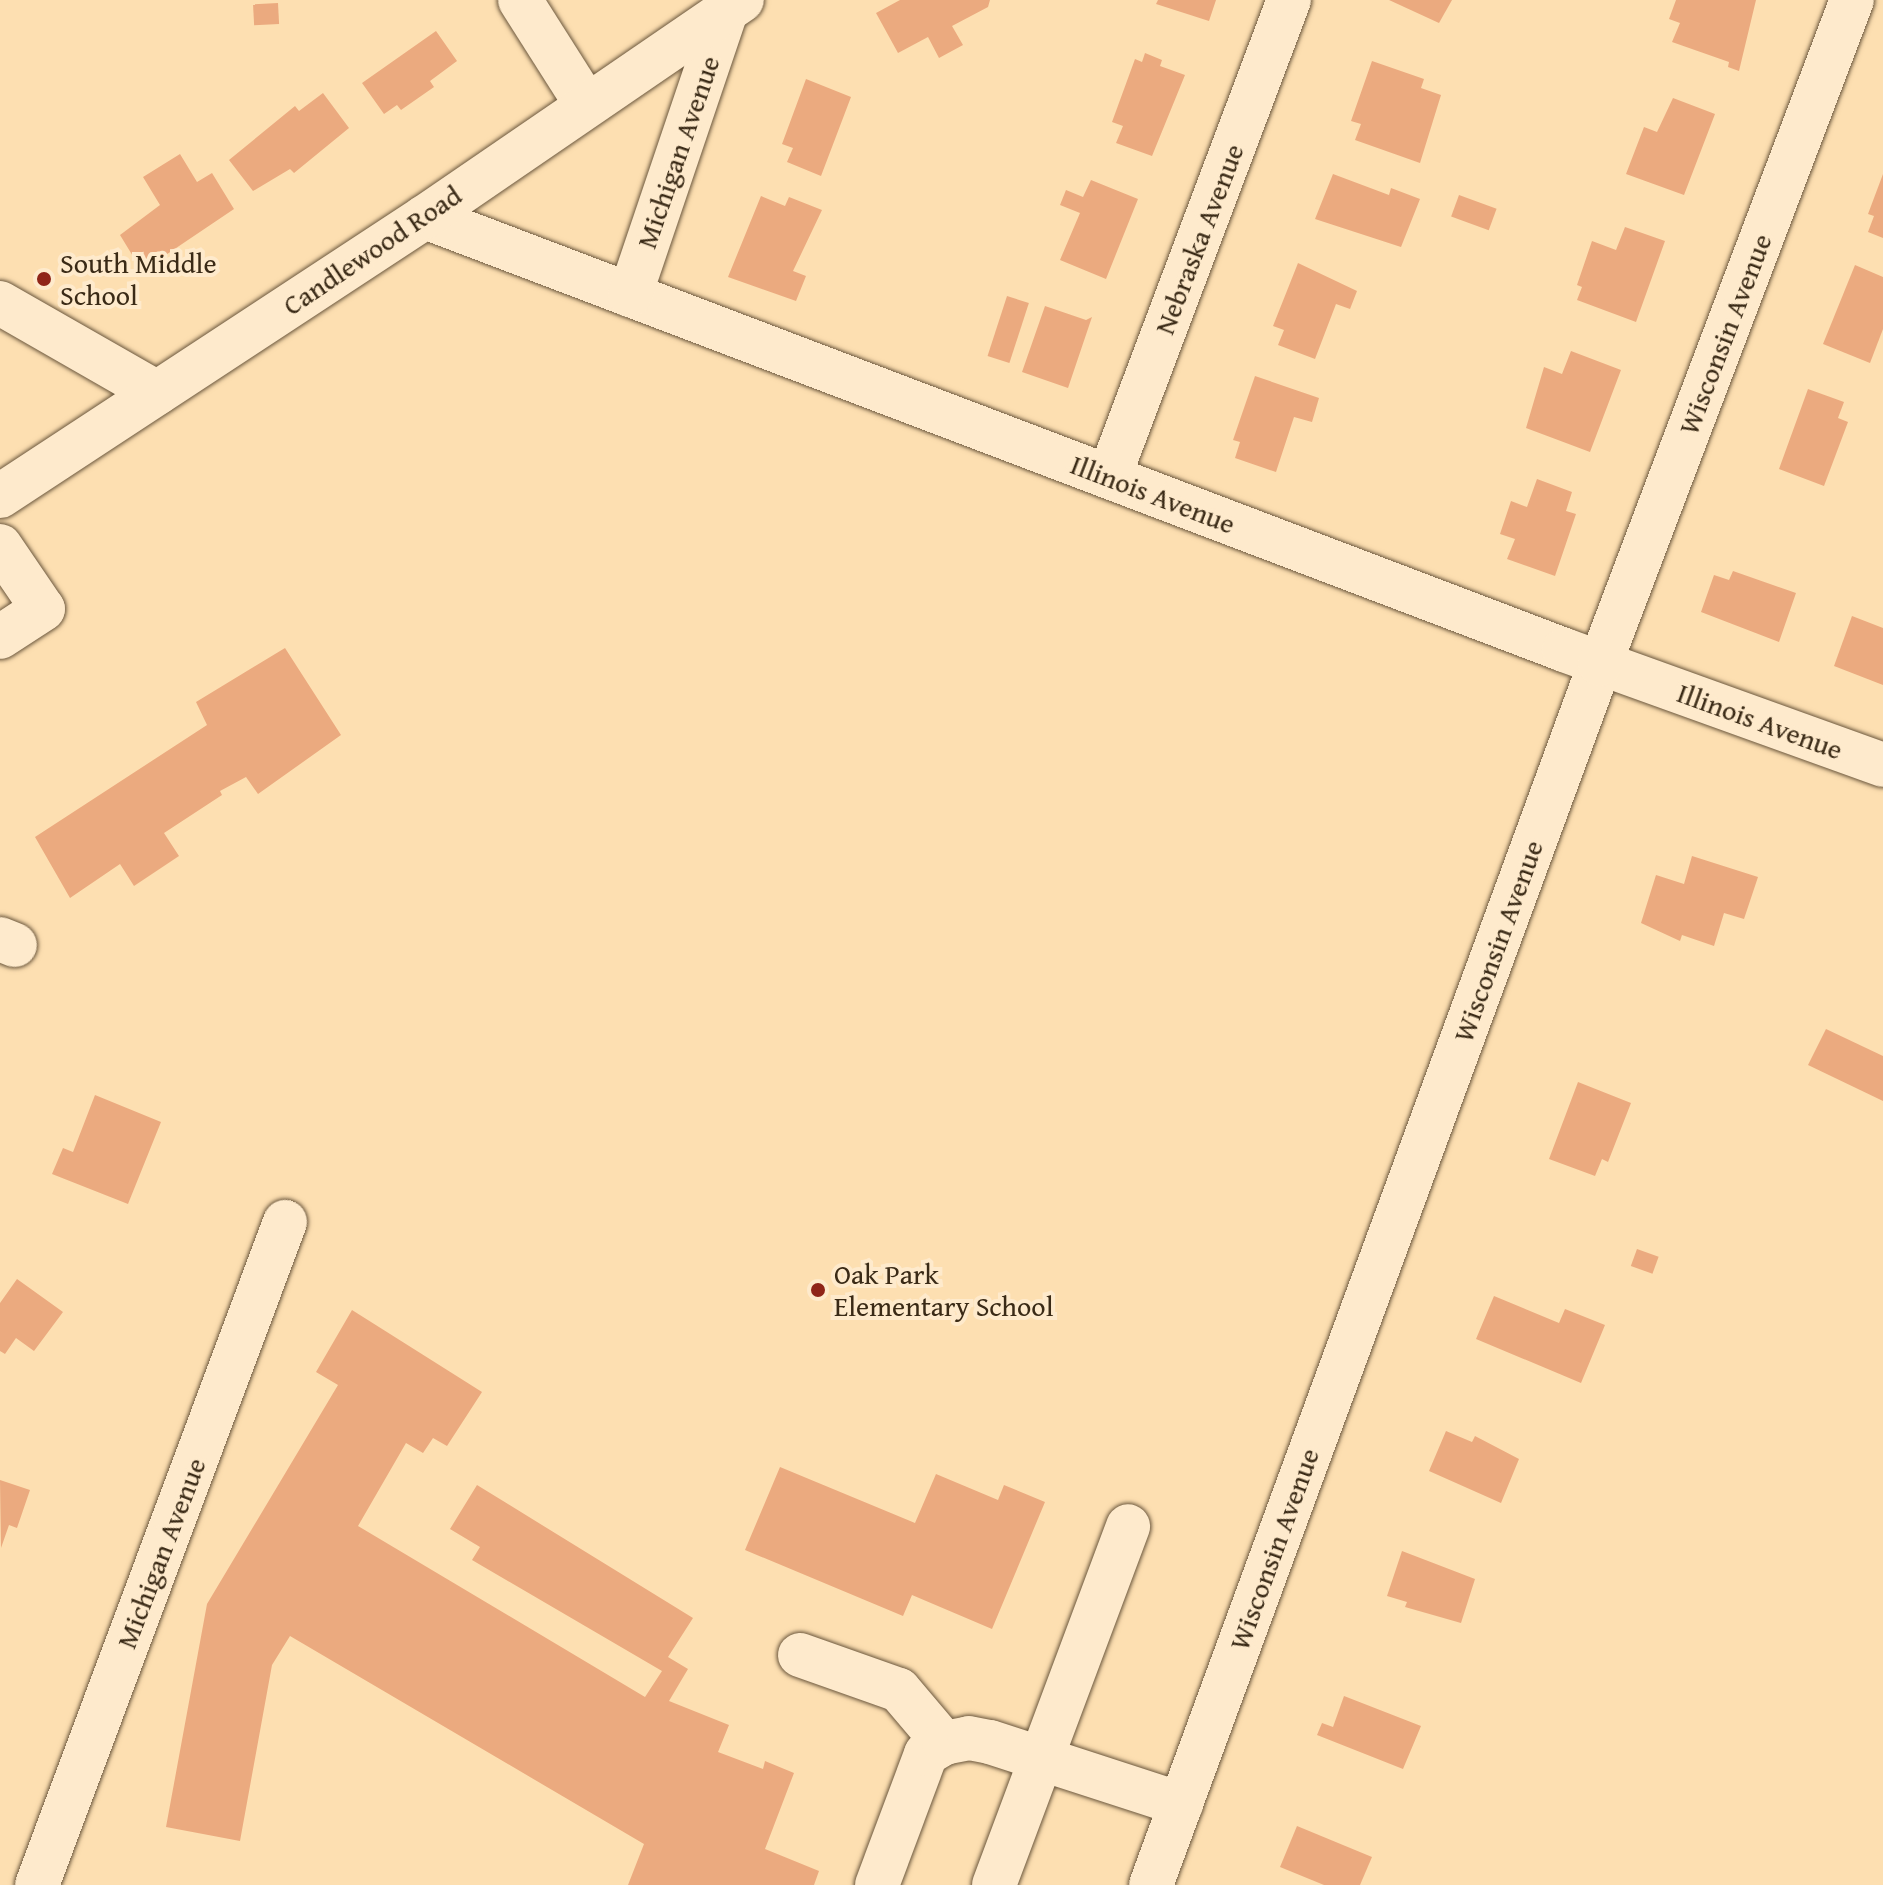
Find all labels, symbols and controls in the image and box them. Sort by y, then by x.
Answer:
street label: Michigan Avenue [629,51,727,253]
street label: Nebraska Avenue [1147,139,1251,339]
street label: Candlewood Road [276,178,468,322]
street label: Wisconsin Avenue [1671,229,1779,439]
place label: South Middle School [60,246,217,312]
marker: South Middle School [35,270,53,288]
street label: Illinois Avenue [1066,447,1240,541]
street label: Illinois Avenue [1673,676,1847,766]
street label: Wisconsin Avenue [1446,836,1550,1046]
place label: Oak Park Elementary School [834,1257,1053,1323]
marker: Oak Park Elementary School [809,1281,827,1299]
street label: Wisconsin Avenue [1222,1444,1326,1654]
street label: Michigan Avenue [109,1453,213,1653]

